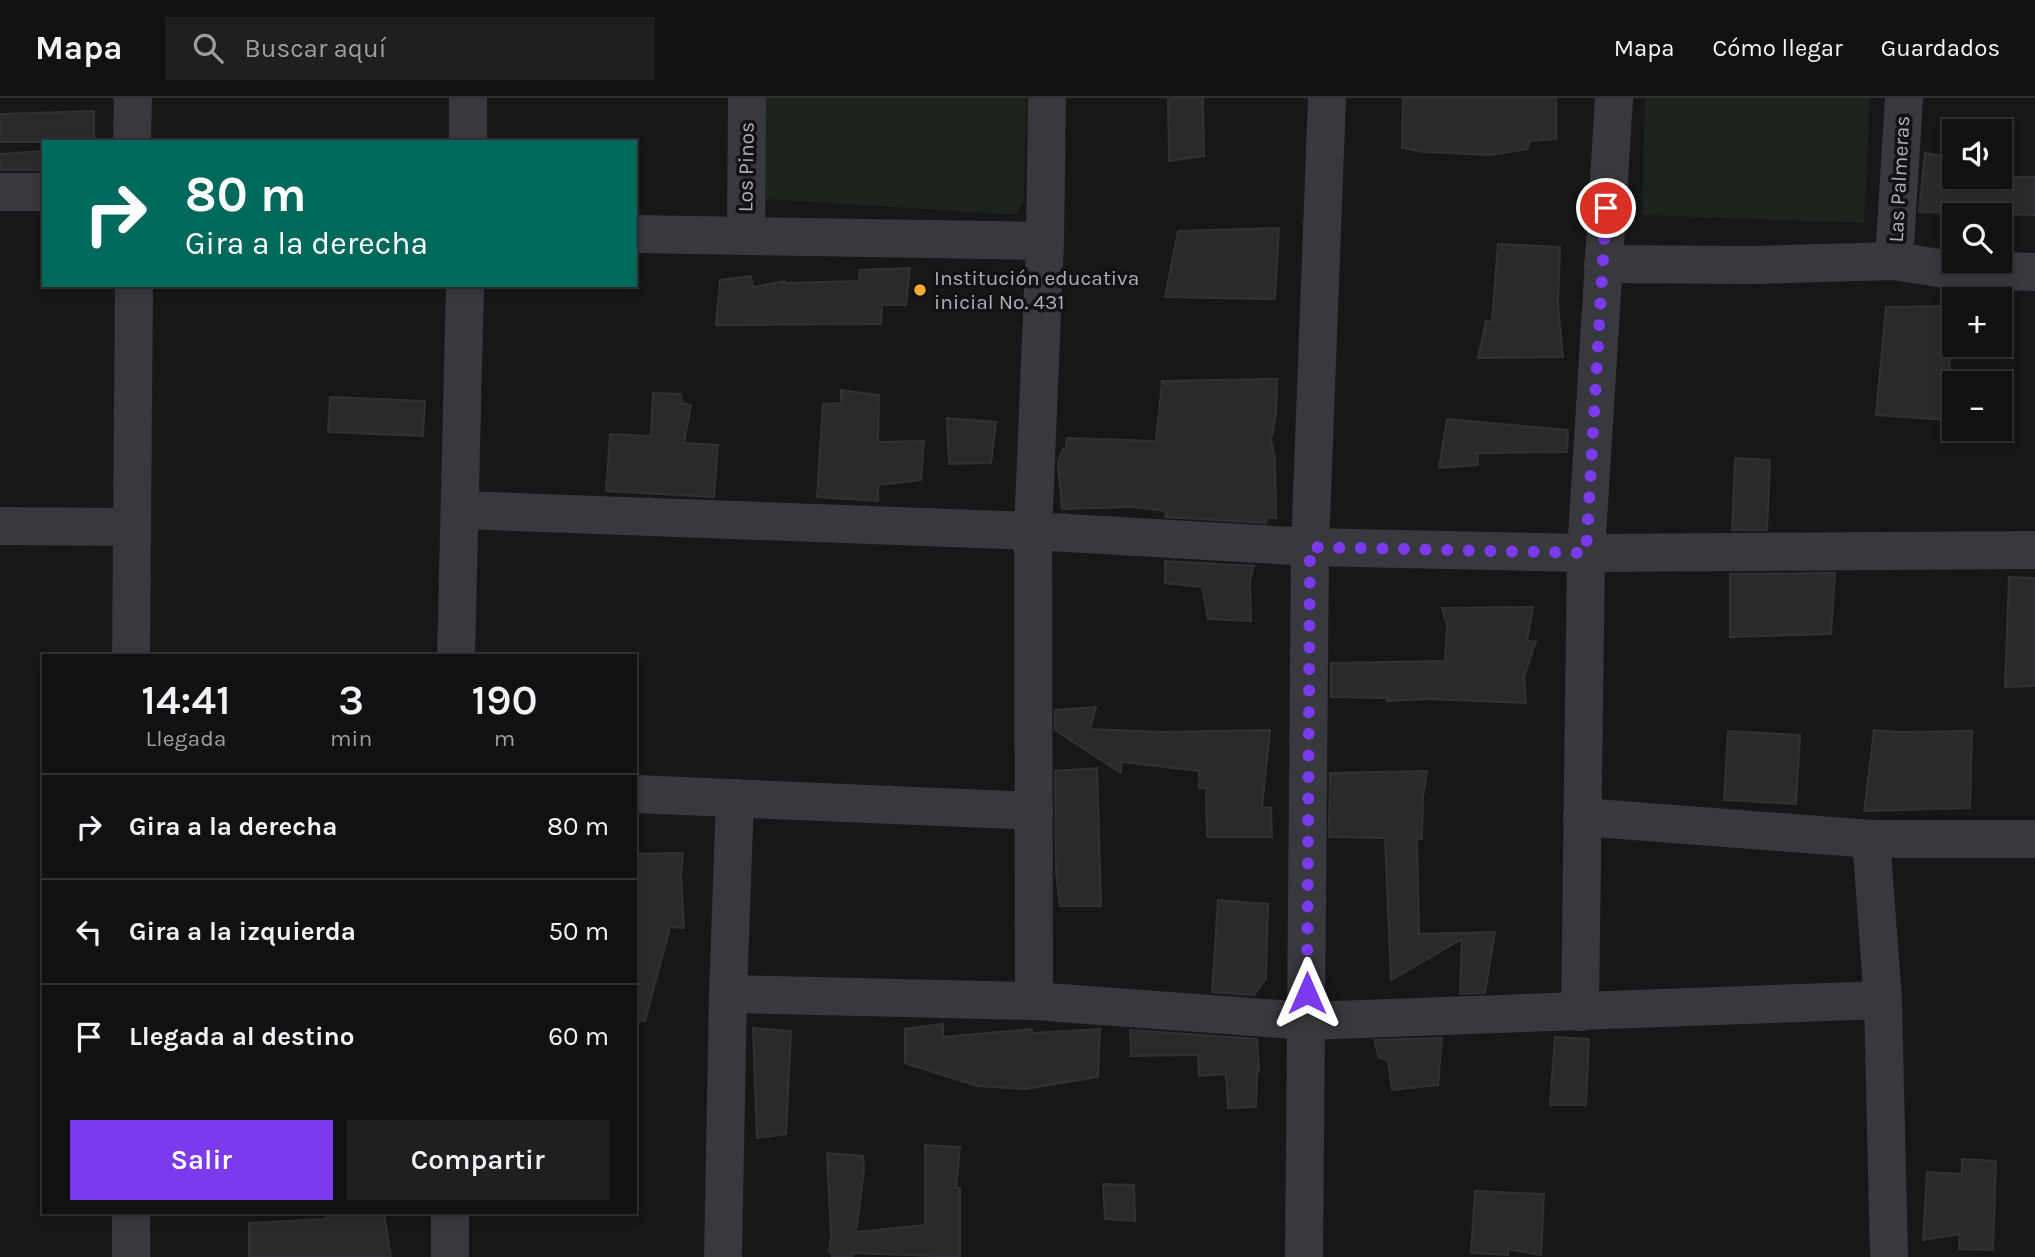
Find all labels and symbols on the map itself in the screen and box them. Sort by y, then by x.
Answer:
street label: Las Palmeras [1884,115,1914,243]
street label: Los Pinos [733,122,759,212]
pin [1576,178,1636,238]
place label: Institución educativa inicial No. 431 [934,266,1139,314]
marker: Institución educativa inicial No. 431 [912,282,928,298]
position arrow [1270,956,1344,1030]

